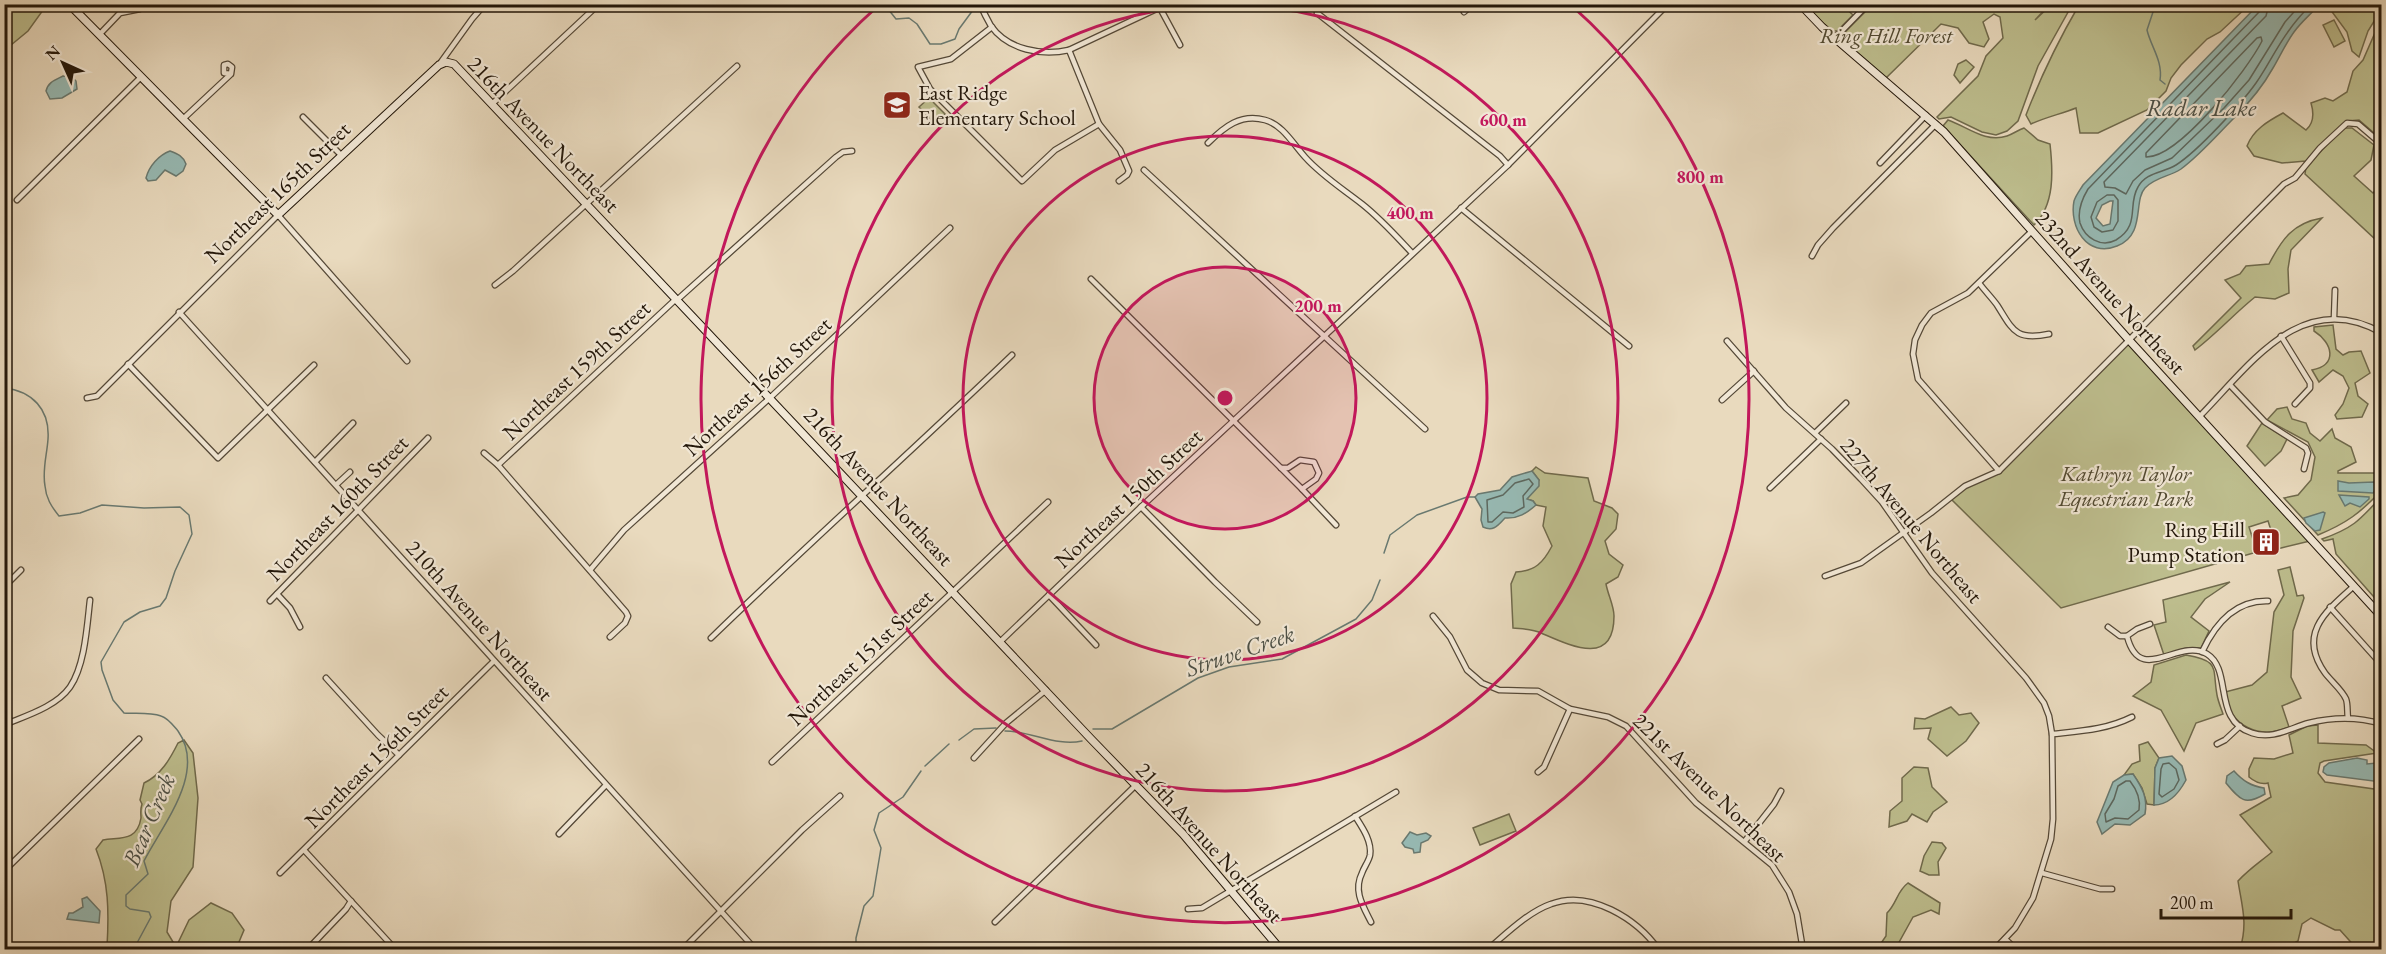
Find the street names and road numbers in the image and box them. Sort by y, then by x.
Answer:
street label: 216th Avenue Northeast [461,50,626,219]
street label: Northeast 165th Street [198,115,357,270]
street label: 232nd Avenue Northeast [2029,204,2192,381]
street label: Northeast 159th Street [496,294,657,447]
street label: Northeast 156th Street [677,310,838,463]
street label: 216th Avenue Northeast [797,401,960,572]
street label: Northeast 150th Street [1048,422,1209,575]
street label: Northeast 160th Street [260,429,415,588]
street label: 227th Avenue Northeast [1834,432,1989,609]
street label: 210th Avenue Northeast [400,534,560,707]
street label: Northeast 151st Street [782,583,939,732]
street label: Northeast 156th Street [298,678,455,835]
street label: 221st Avenue Northeast [1627,706,1793,868]
street label: 216th Avenue Northeast [1130,756,1290,929]

